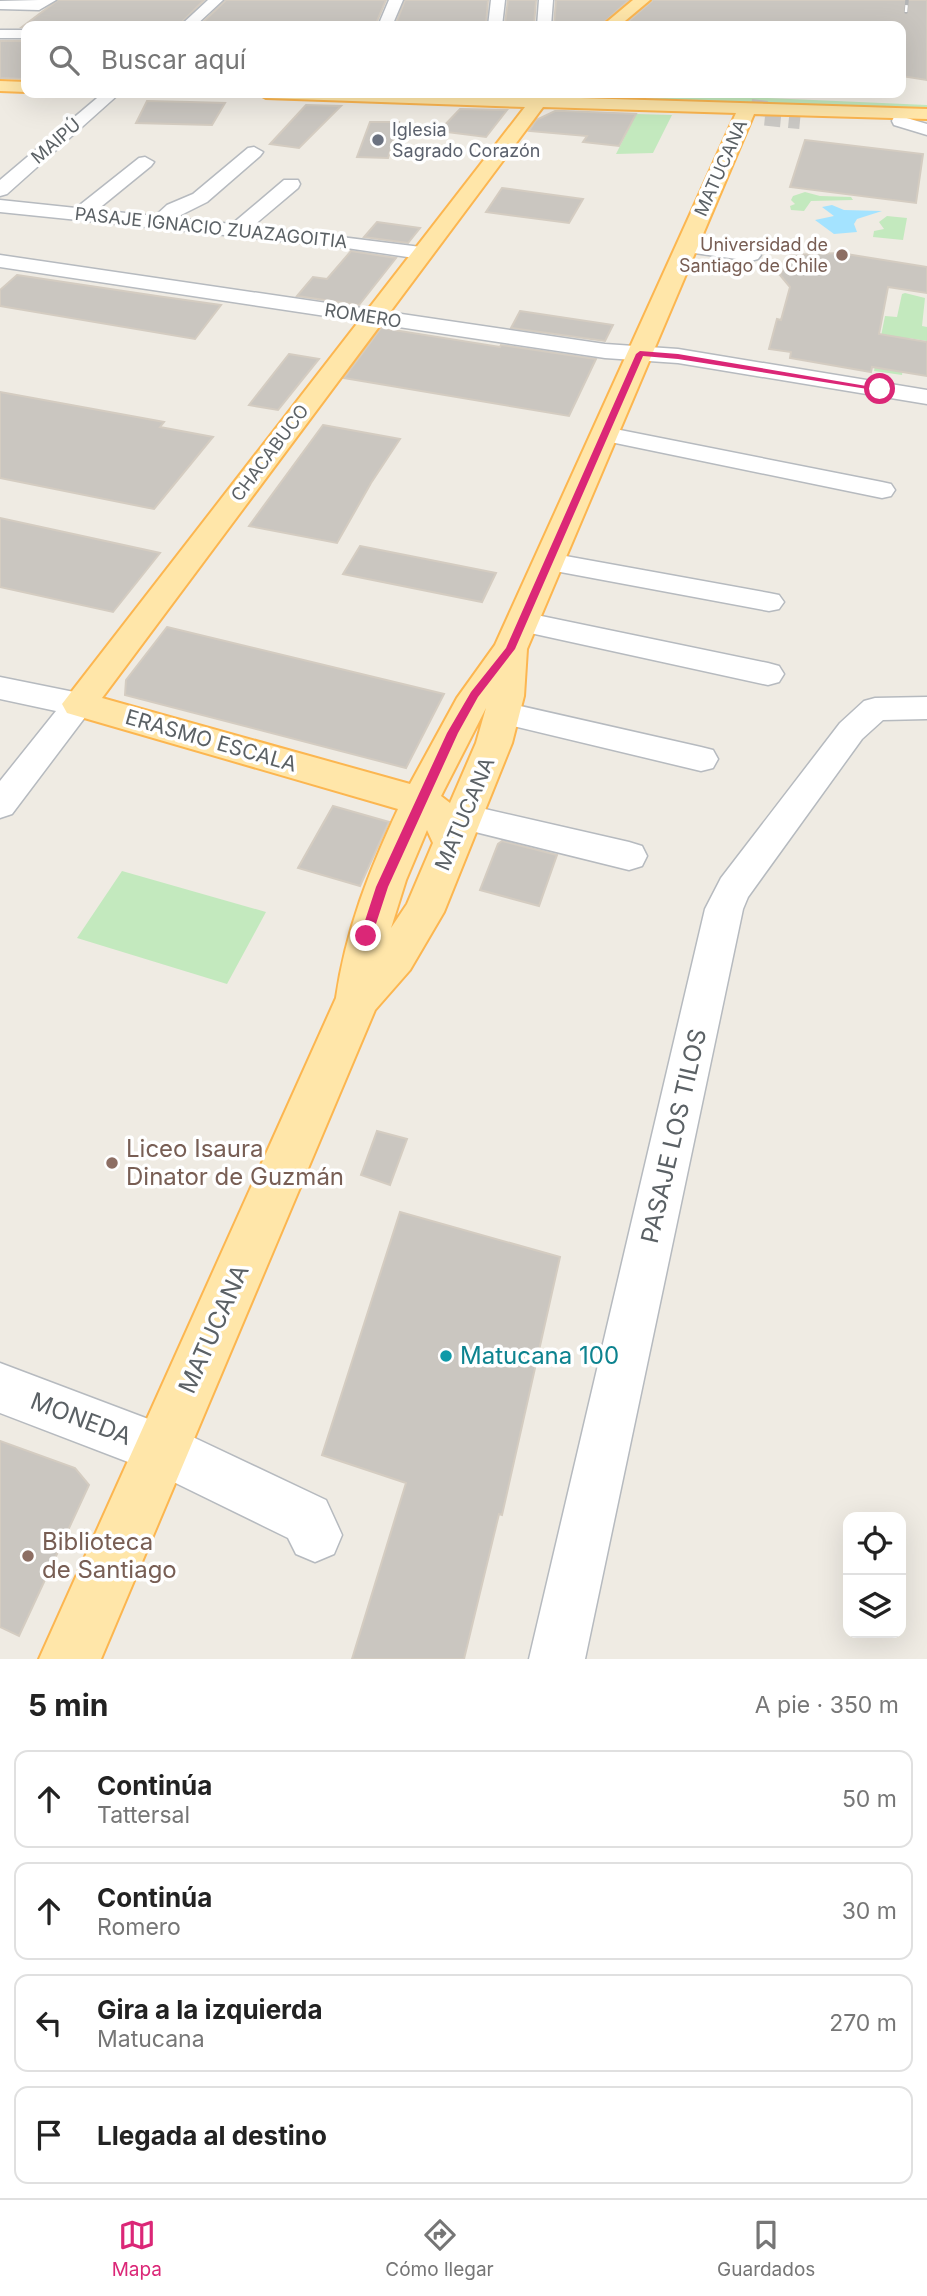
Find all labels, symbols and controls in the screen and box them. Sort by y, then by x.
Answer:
search box [21,21,906,98]
icon: search [45,41,83,79]
text: Buscar aquí [101,44,246,75]
street label: MAIPÚ [26,113,85,168]
street label: MATUCANA [690,116,751,219]
place label: Iglesia Sagrado Corazón [392,119,540,161]
marker: Iglesia Sagrado Corazón [370,132,386,148]
street label: PASAJE IGNACIO ZUAZAGOITIA [74,203,348,252]
place label: Universidad de Santiago de Chile [679,234,828,276]
marker: Universidad de Santiago de Chile [834,247,850,263]
street label: ROMERO [323,299,403,332]
route start [864,373,895,404]
street label: CHACABUCO [226,400,313,505]
street label: ERASMO ESCALA [123,704,300,777]
street label: MATUCANA [429,753,500,874]
route end [350,920,381,951]
street label: PASAJE LOS TILOS [635,1026,712,1246]
place label: Liceo Isaura Dinator de Guzmán [126,1134,344,1191]
marker: Liceo Isaura Dinator de Guzmán [104,1155,120,1171]
street label: MATUCANA [172,1260,255,1398]
place label: Matucana 100 [460,1341,619,1370]
marker: Matucana 100 [438,1348,454,1364]
street label: MONEDA [27,1386,136,1451]
map controls [843,1512,906,1638]
button: locate [843,1512,906,1575]
place label: Biblioteca de Santiago [42,1527,177,1584]
marker: Biblioteca de Santiago [20,1548,36,1564]
button: layers [843,1575,906,1638]
text: 5 min [28,1687,108,1723]
text: A pie · 350 m [755,1691,899,1719]
text: Continúa [97,1770,212,1801]
icon: ahead [30,1780,68,1818]
text: 50 m [842,1785,897,1813]
text: Tattersal [97,1801,190,1829]
text: Continúa [97,1882,212,1913]
icon: ahead [30,1892,68,1930]
text: 30 m [842,1897,897,1925]
text: Romero [97,1913,181,1941]
text: Gira a la izquierda [97,1994,323,2025]
icon: left [30,2004,68,2042]
text: 270 m [829,2009,897,2037]
text: Matucana [97,2025,205,2053]
icon: arrive [30,2116,68,2154]
text: Llegada al destino [97,2120,327,2151]
tab: Mapa [112,2216,162,2281]
tab: Cómo llegar [385,2216,494,2281]
tab: Guardados [717,2216,815,2281]

